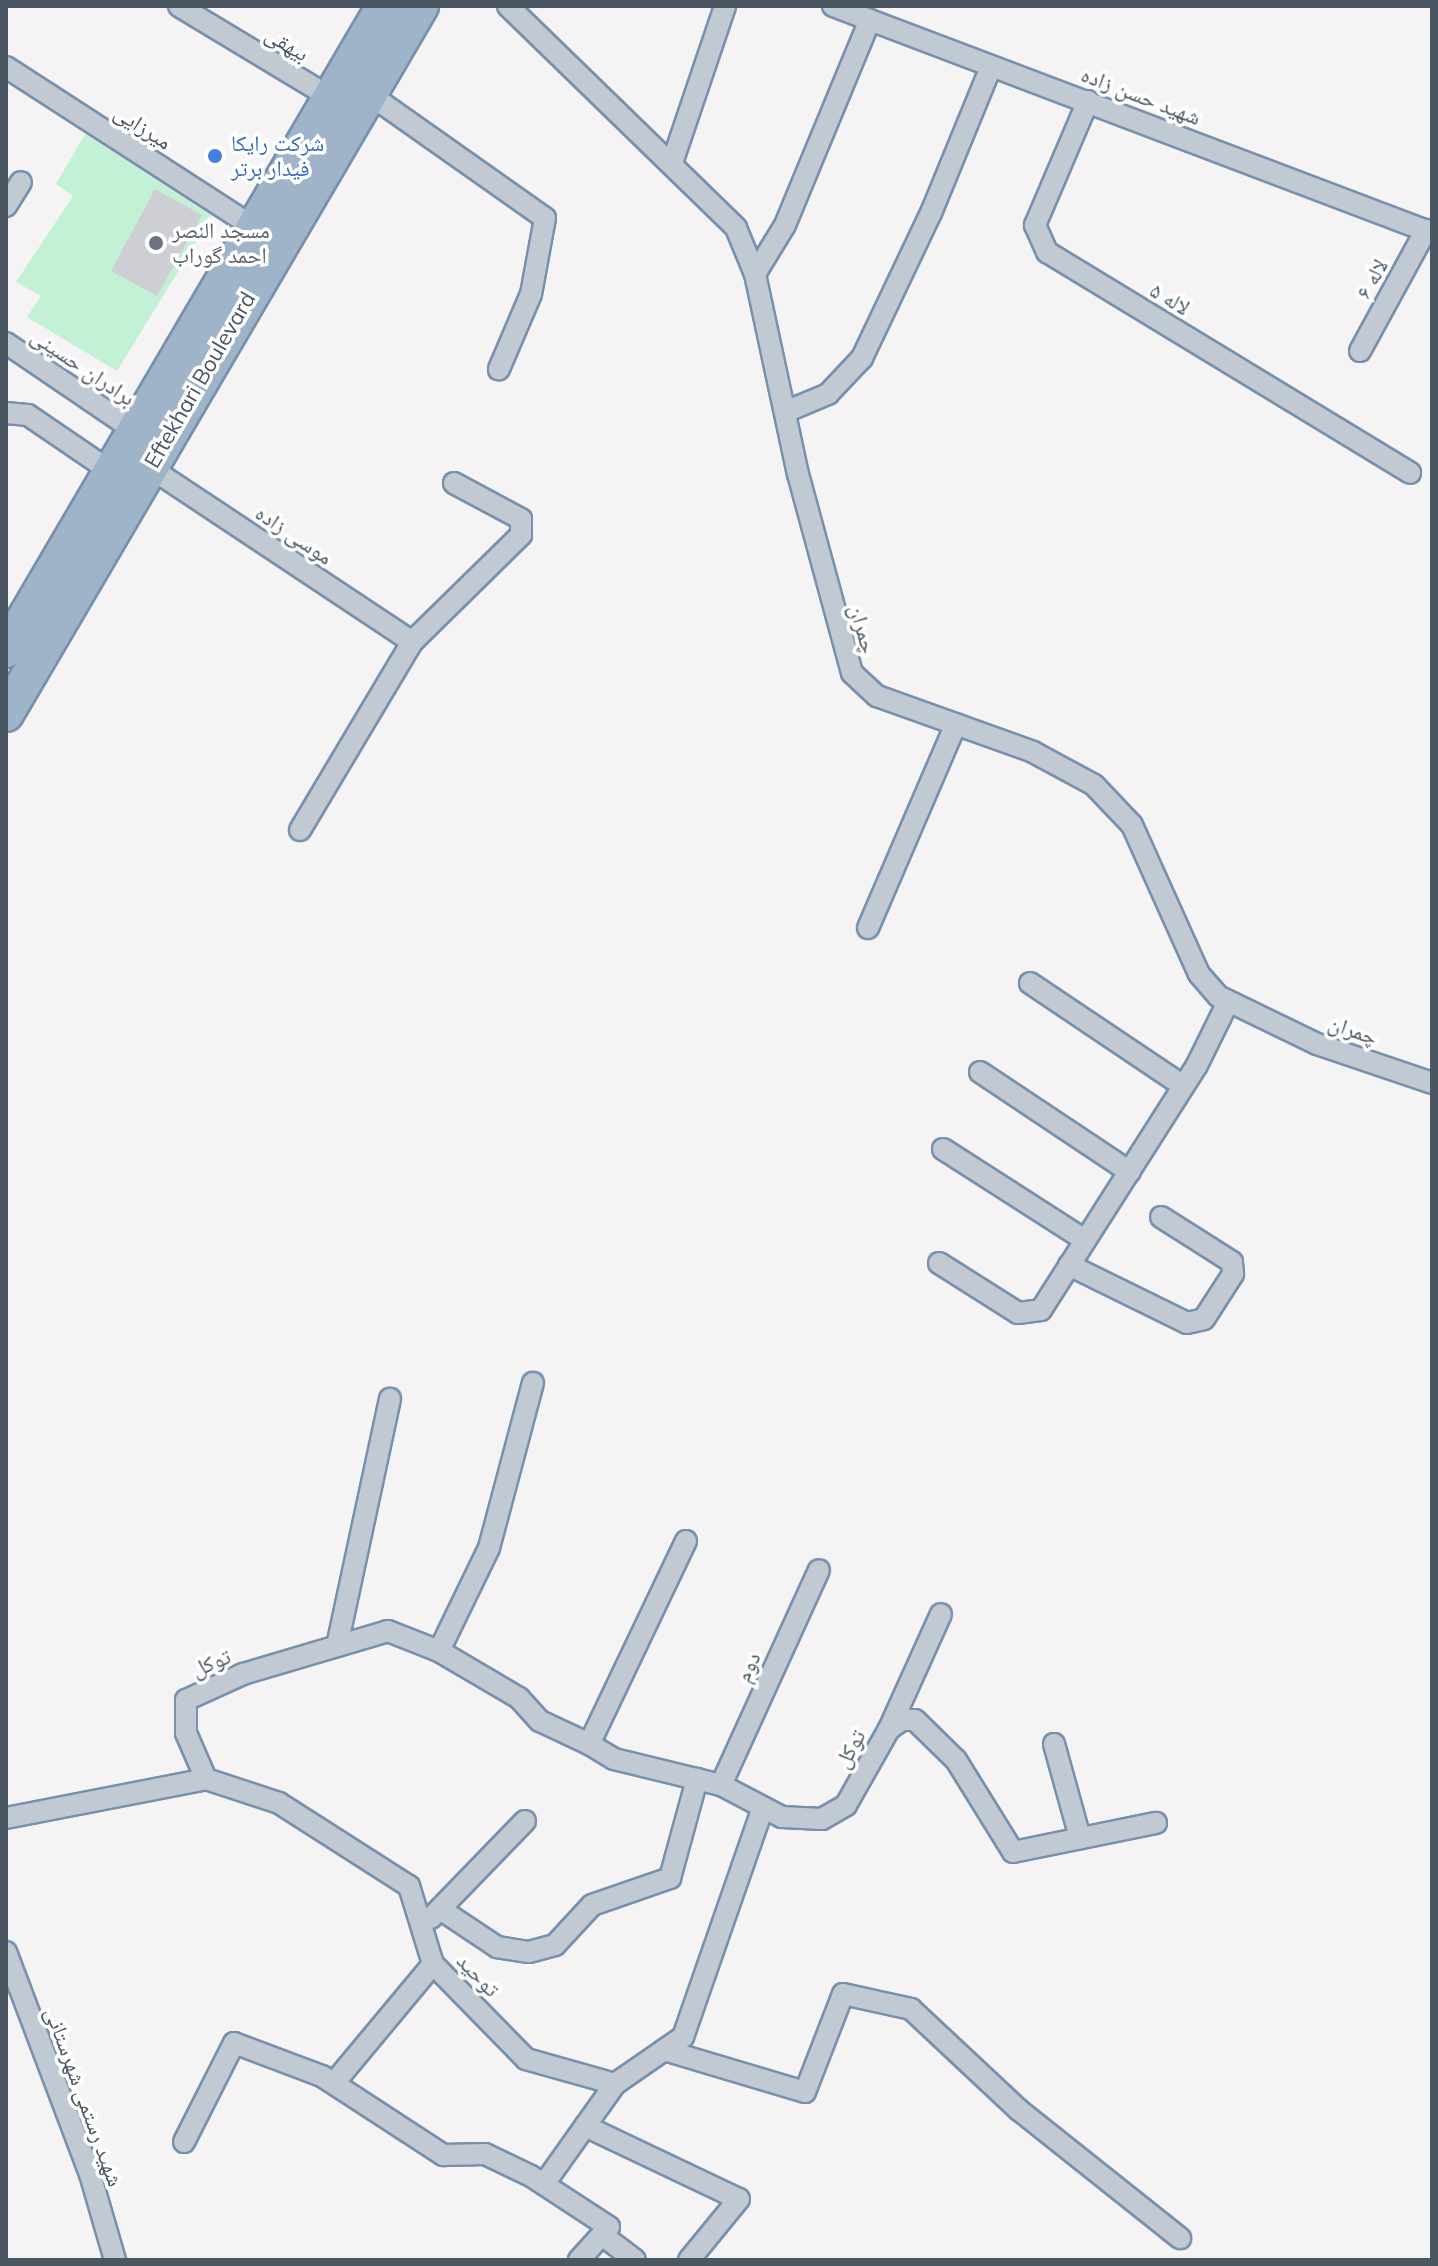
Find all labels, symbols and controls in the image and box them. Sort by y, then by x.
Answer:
street label: بیهقی [260,21,314,67]
street label: شهید حسن زاده [1077,61,1205,131]
street label: میرزایی [109,99,177,155]
place label: شرکت رایکا فیدار برتر [231,130,324,182]
marker: شرکت رایکا فیدار برتر [206,147,224,165]
place label: مسجد النصر احمد گوراب [172,217,270,268]
marker: مسجد النصر احمد گوراب [147,234,165,252]
street label: لاله ۶ [1350,254,1394,304]
street label: لاله ۵ [1145,277,1195,321]
street label: Eftekhari Boulevard [139,287,261,473]
street label: برادران حسینی [26,323,140,411]
street label: موسی زاده [250,500,338,570]
street label: چمران [843,601,883,657]
street label: چمران [1325,1009,1381,1051]
street label: توکل [187,1643,235,1683]
street label: دوم [730,1648,766,1686]
street label: توکل [829,1725,871,1773]
street label: توحید [451,1948,505,2002]
street label: شهید رستمی شهرستانی [39,2004,129,2190]

